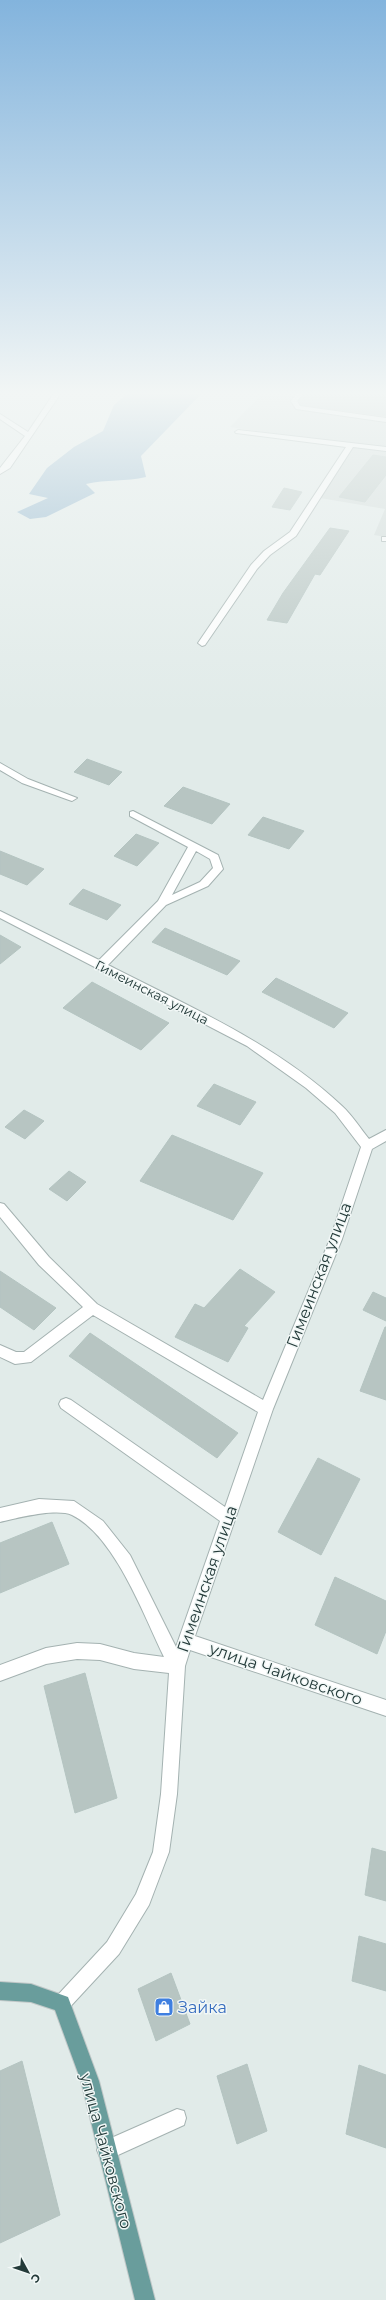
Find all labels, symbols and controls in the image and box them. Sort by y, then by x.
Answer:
street label: Гимеинская улица [93,956,211,1028]
street label: Гимеинская улица [283,1200,355,1350]
street label: Гимеинская улица [173,1503,241,1655]
street label: улица Чайковского [206,1639,365,1709]
shop icon: Зайка [153,1996,175,2018]
place label: Зайка [178,1998,227,2017]
street label: улица Чайковского [76,2070,136,2231]
north arrow [8,2252,48,2292]
text: С [28,2271,44,2286]

